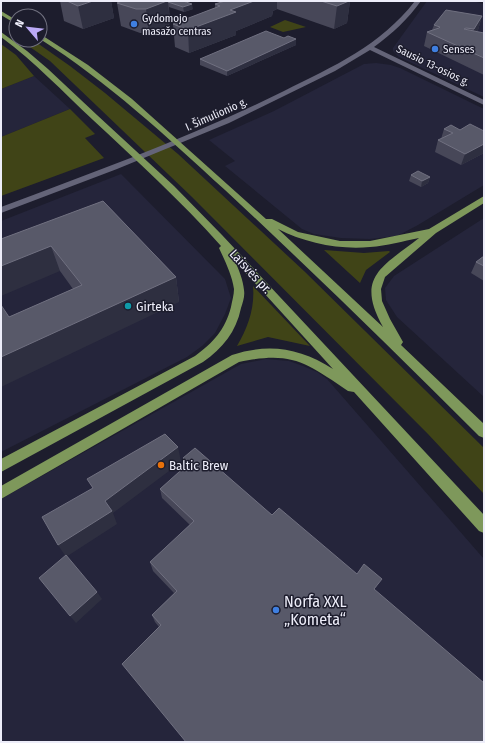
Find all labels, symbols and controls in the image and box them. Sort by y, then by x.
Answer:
north arrow [8,8,48,48]
place label: Gydomojo masažo centras [142,12,212,38]
text: N [12,18,27,30]
marker: Gydomojo masažo centras [129,19,139,29]
street label: Sausio 13-osios g. [394,42,471,89]
place label: Senses [443,43,475,56]
marker: Senses [430,44,440,54]
street label: I. Šimulionio g. [183,94,249,134]
street label: Laisvės pr. [227,246,275,297]
place label: Girteka [136,299,174,314]
marker: Girteka [123,301,133,311]
place label: Baltic Brew [169,458,229,473]
marker: Baltic Brew [156,460,166,470]
place label: Norfa XXL „Kometa“ [284,592,347,629]
marker: Norfa XXL „Kometa“ [271,605,281,615]

